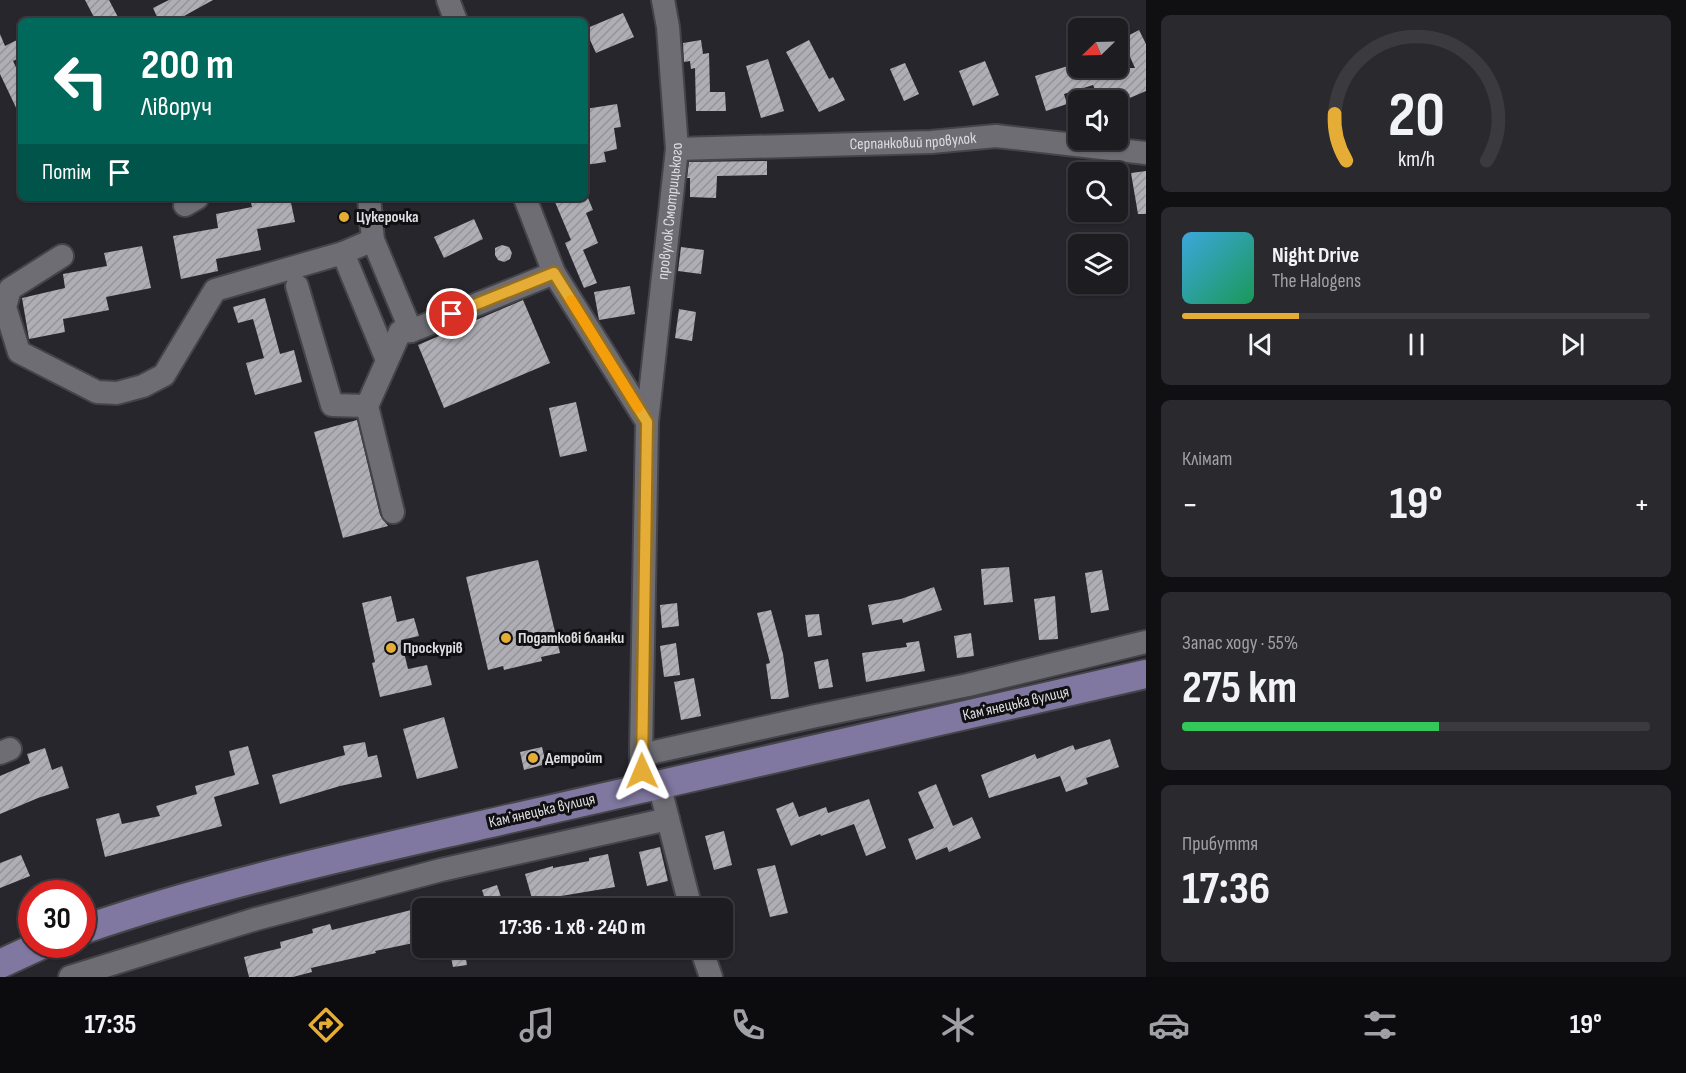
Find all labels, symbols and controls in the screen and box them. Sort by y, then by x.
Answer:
north arrow [1068,18,1128,78]
map controls [1068,18,1128,294]
text: 200 m [141,40,234,91]
icon: left [42,42,120,120]
text: 20 [1387,79,1445,154]
button: sound [1068,90,1128,150]
text: Ліворуч [141,91,212,123]
street label: Серпанковий провулок [849,128,978,154]
street label: провулок Смотрицького [653,142,687,281]
text: km/h [1397,147,1435,172]
icon: arrive [103,156,136,189]
text: Потім [42,159,91,186]
button: search [1068,162,1128,222]
place label: Цукерочка [356,208,419,227]
marker: Цукерочка [337,210,351,224]
button: layers [1068,234,1128,294]
text: Night Drive [1272,242,1359,269]
text: The Halogens [1272,269,1361,293]
pin [426,288,477,339]
icon: arrive [435,297,468,330]
icon: previous [1244,328,1277,361]
icon: pause [1400,328,1433,361]
icon: next [1556,328,1589,361]
text: Клімат [1182,447,1232,471]
text: 19° [1389,477,1443,532]
text: − [1182,485,1198,525]
text: + [1634,485,1650,525]
place label: Податкові бланки [518,629,624,648]
marker: Податкові бланки [499,631,513,645]
text: Запас ходу · 55% [1182,631,1298,655]
place label: Проскурів [403,639,463,658]
marker: Проскурів [384,641,398,655]
text: 275 km [1182,661,1297,716]
street label: Камʼянецька вулиця [961,683,1071,725]
position arrow [610,739,674,803]
place label: Детройт [545,749,602,768]
marker: Детройт [526,751,540,765]
street label: Камʼянецька вулиця [487,790,597,832]
text: Прибуття [1182,832,1258,856]
text: 17:36 [1182,862,1270,917]
speed limit sign: 30 [18,880,96,958]
text: 17:36 · 1 хв · 240 m [499,914,646,941]
icon: directions [305,1004,347,1046]
icon: music [516,1004,558,1046]
icon: phone [727,1004,769,1046]
icon: climate [937,1004,979,1046]
icon: car [1148,1004,1190,1046]
icon: filters [1359,1004,1401,1046]
text: 17:35 [84,1009,136,1041]
text: 19° [1570,1009,1602,1041]

